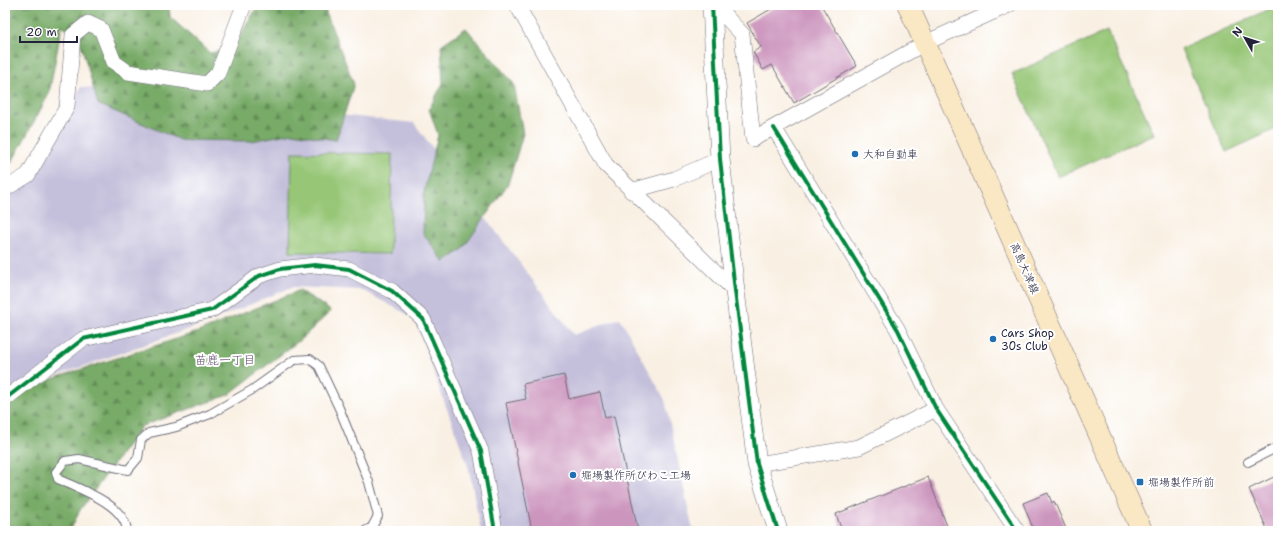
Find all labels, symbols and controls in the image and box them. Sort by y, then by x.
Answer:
scale bar [20,18,77,44]
north arrow [1225,18,1265,58]
text: 20 m [26,24,57,40]
text: N [1229,24,1246,40]
place label: 大和自動車 [863,147,918,162]
marker: 大和自動車 [850,149,860,159]
street label: 高島大津線 [1007,240,1043,296]
place label: Cars Shop 30s Club [1001,326,1054,354]
marker: Cars Shop 30s Club [988,334,998,344]
district label: 苗鹿一丁目 [195,352,255,368]
place label: 堀場製作所びわこ工場 [581,468,691,483]
marker: 堀場製作所びわこ工場 [568,470,578,480]
place label: 堀場製作所前 [1148,475,1214,490]
marker: 堀場製作所前 [1135,477,1145,487]

